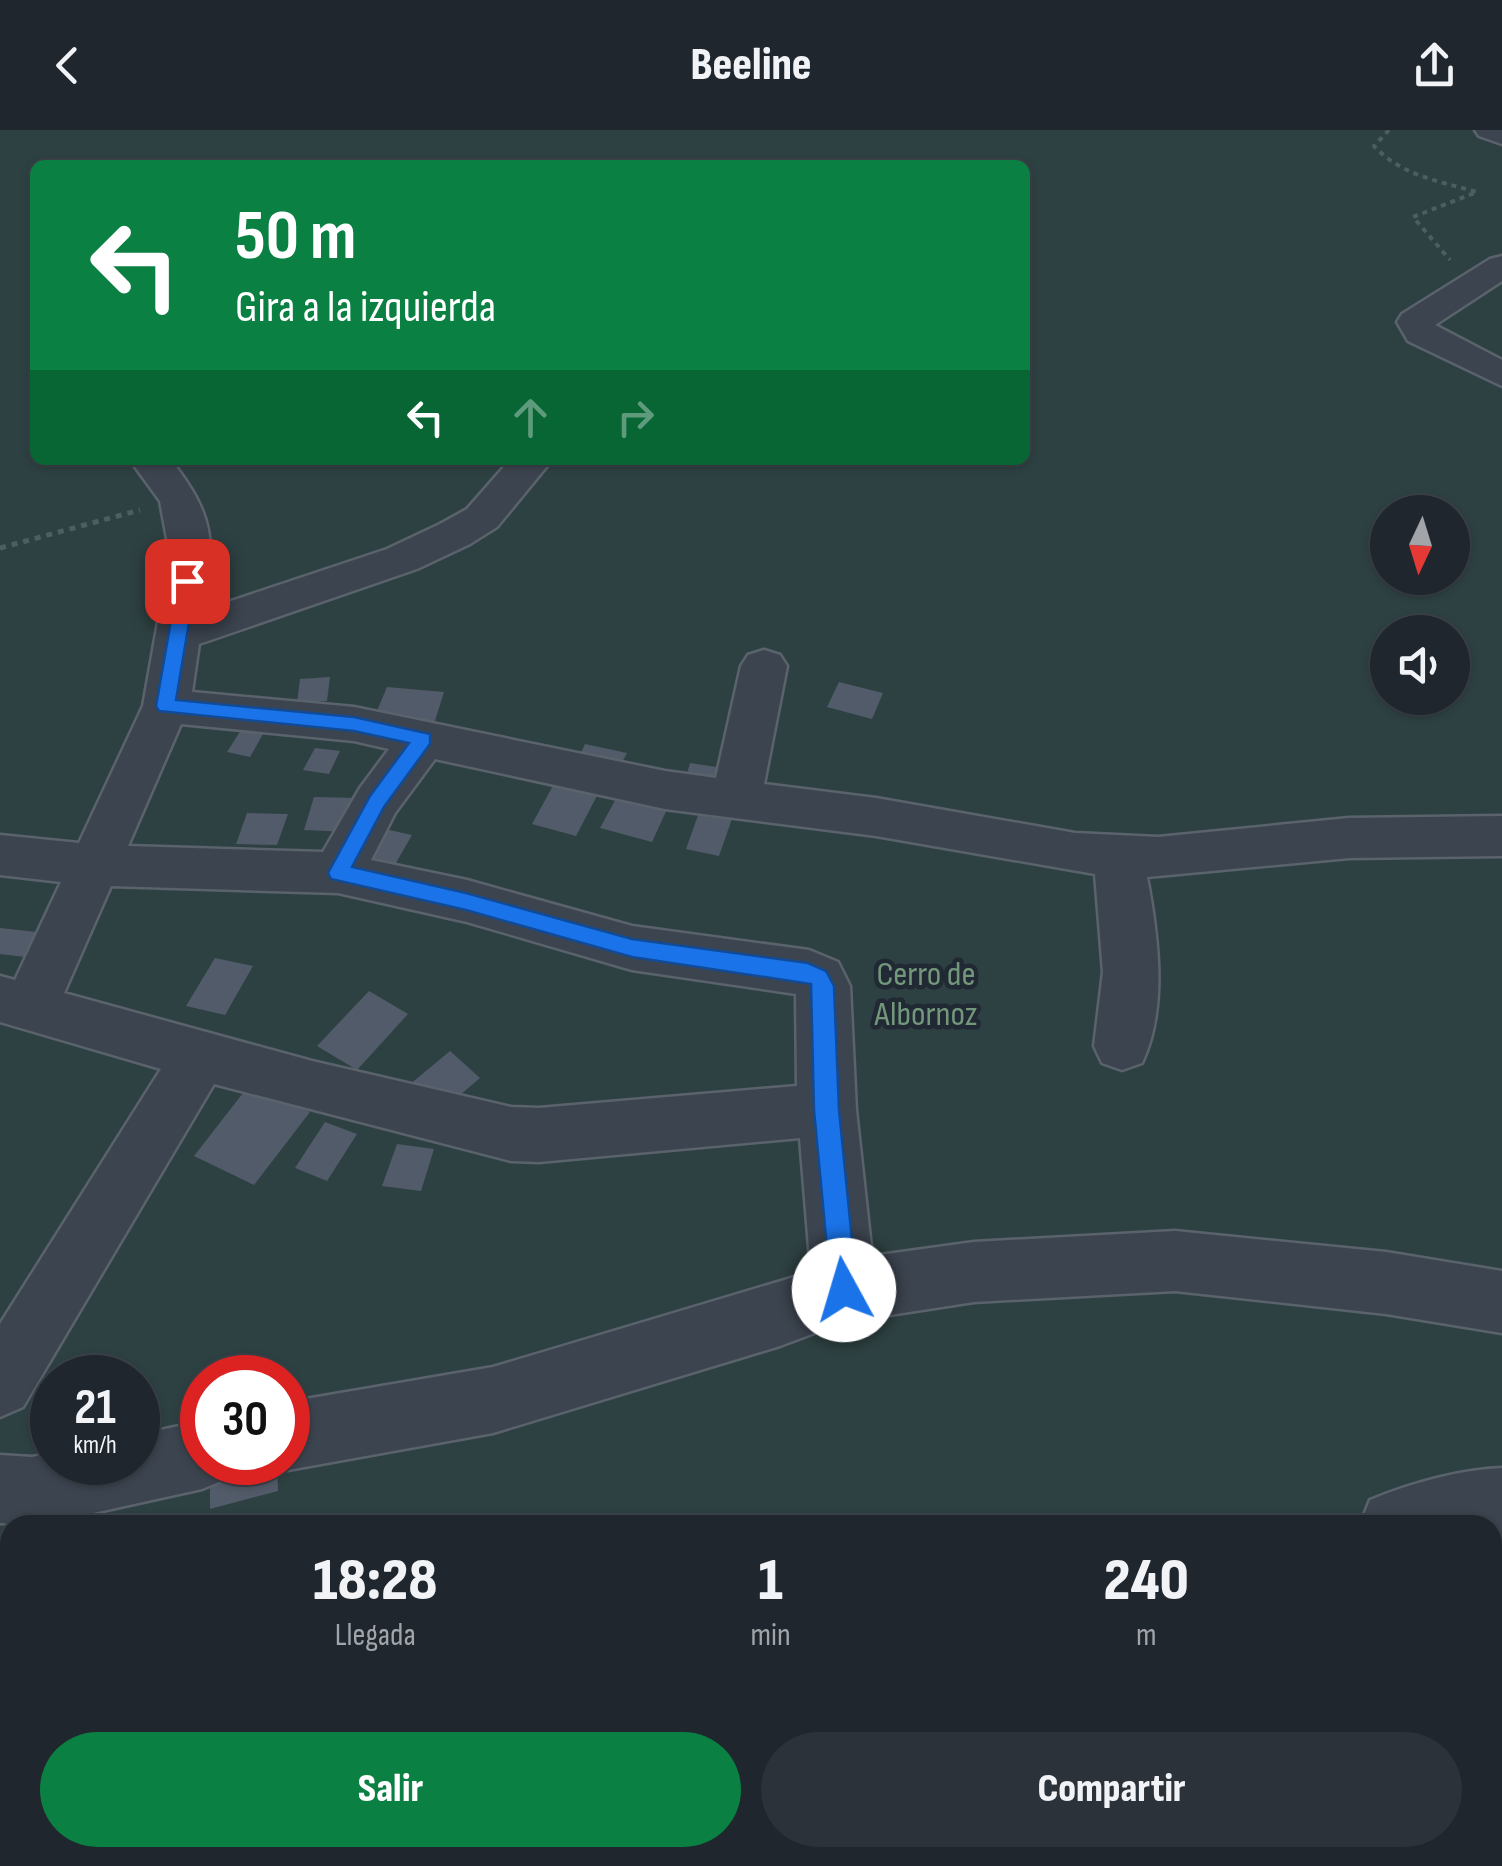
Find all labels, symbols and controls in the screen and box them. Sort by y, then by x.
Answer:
icon: back [40,38,95,93]
text: Beeline [690,38,812,93]
icon: share [1407,38,1462,93]
text: 50 m [235,195,356,279]
icon: left [70,200,200,330]
text: Gira a la izquierda [235,280,496,335]
icon: left [398,390,453,445]
icon: ahead [503,390,558,445]
icon: right [608,390,663,445]
north arrow [1370,495,1470,595]
map controls [1370,495,1470,715]
pin [145,539,230,624]
icon: arrive [160,554,215,609]
button: sound [1370,615,1470,715]
park label: Cerro de Albornoz [874,953,977,1036]
position arrow [792,1238,896,1342]
speed limit sign: 30 [180,1355,310,1485]
text: 21 [74,1378,116,1438]
text: km/h [73,1430,117,1461]
text: 18:28 [313,1545,437,1617]
text: 1 [758,1545,783,1617]
text: 240 [1104,1545,1189,1617]
text: Llegada [335,1616,416,1655]
text: min [750,1616,791,1655]
text: m [1136,1616,1157,1655]
button: Salir [40,1732,741,1847]
button: Compartir [761,1732,1462,1847]

